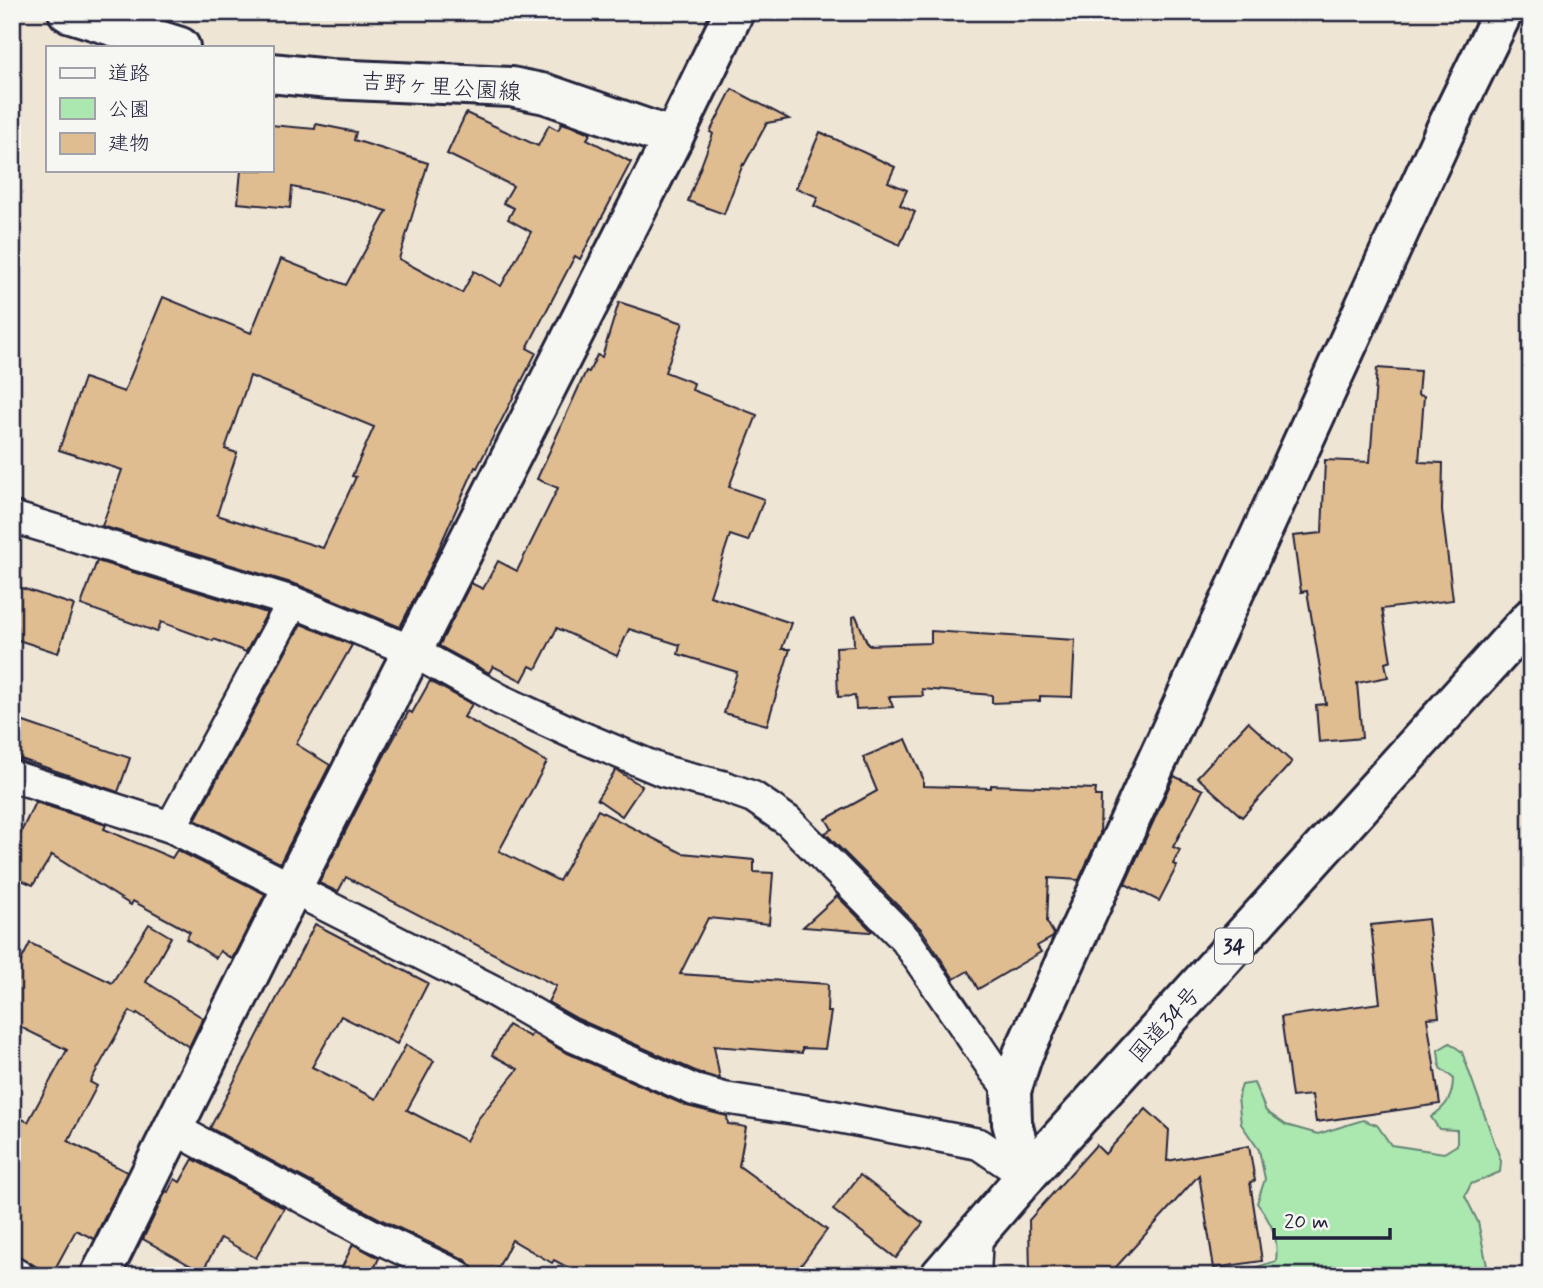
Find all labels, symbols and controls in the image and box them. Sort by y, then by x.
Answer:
legend [46,46,273,172]
text: 道路 [108,60,150,88]
street label: 吉野ヶ里公園線 [360,67,522,109]
text: 公園 [108,96,150,124]
text: 建物 [108,130,150,158]
road number: 34 [1215,928,1253,964]
street label: 国道34号 [1123,981,1208,1070]
scale bar [1274,1197,1389,1241]
text: 20 m [1284,1208,1329,1236]

